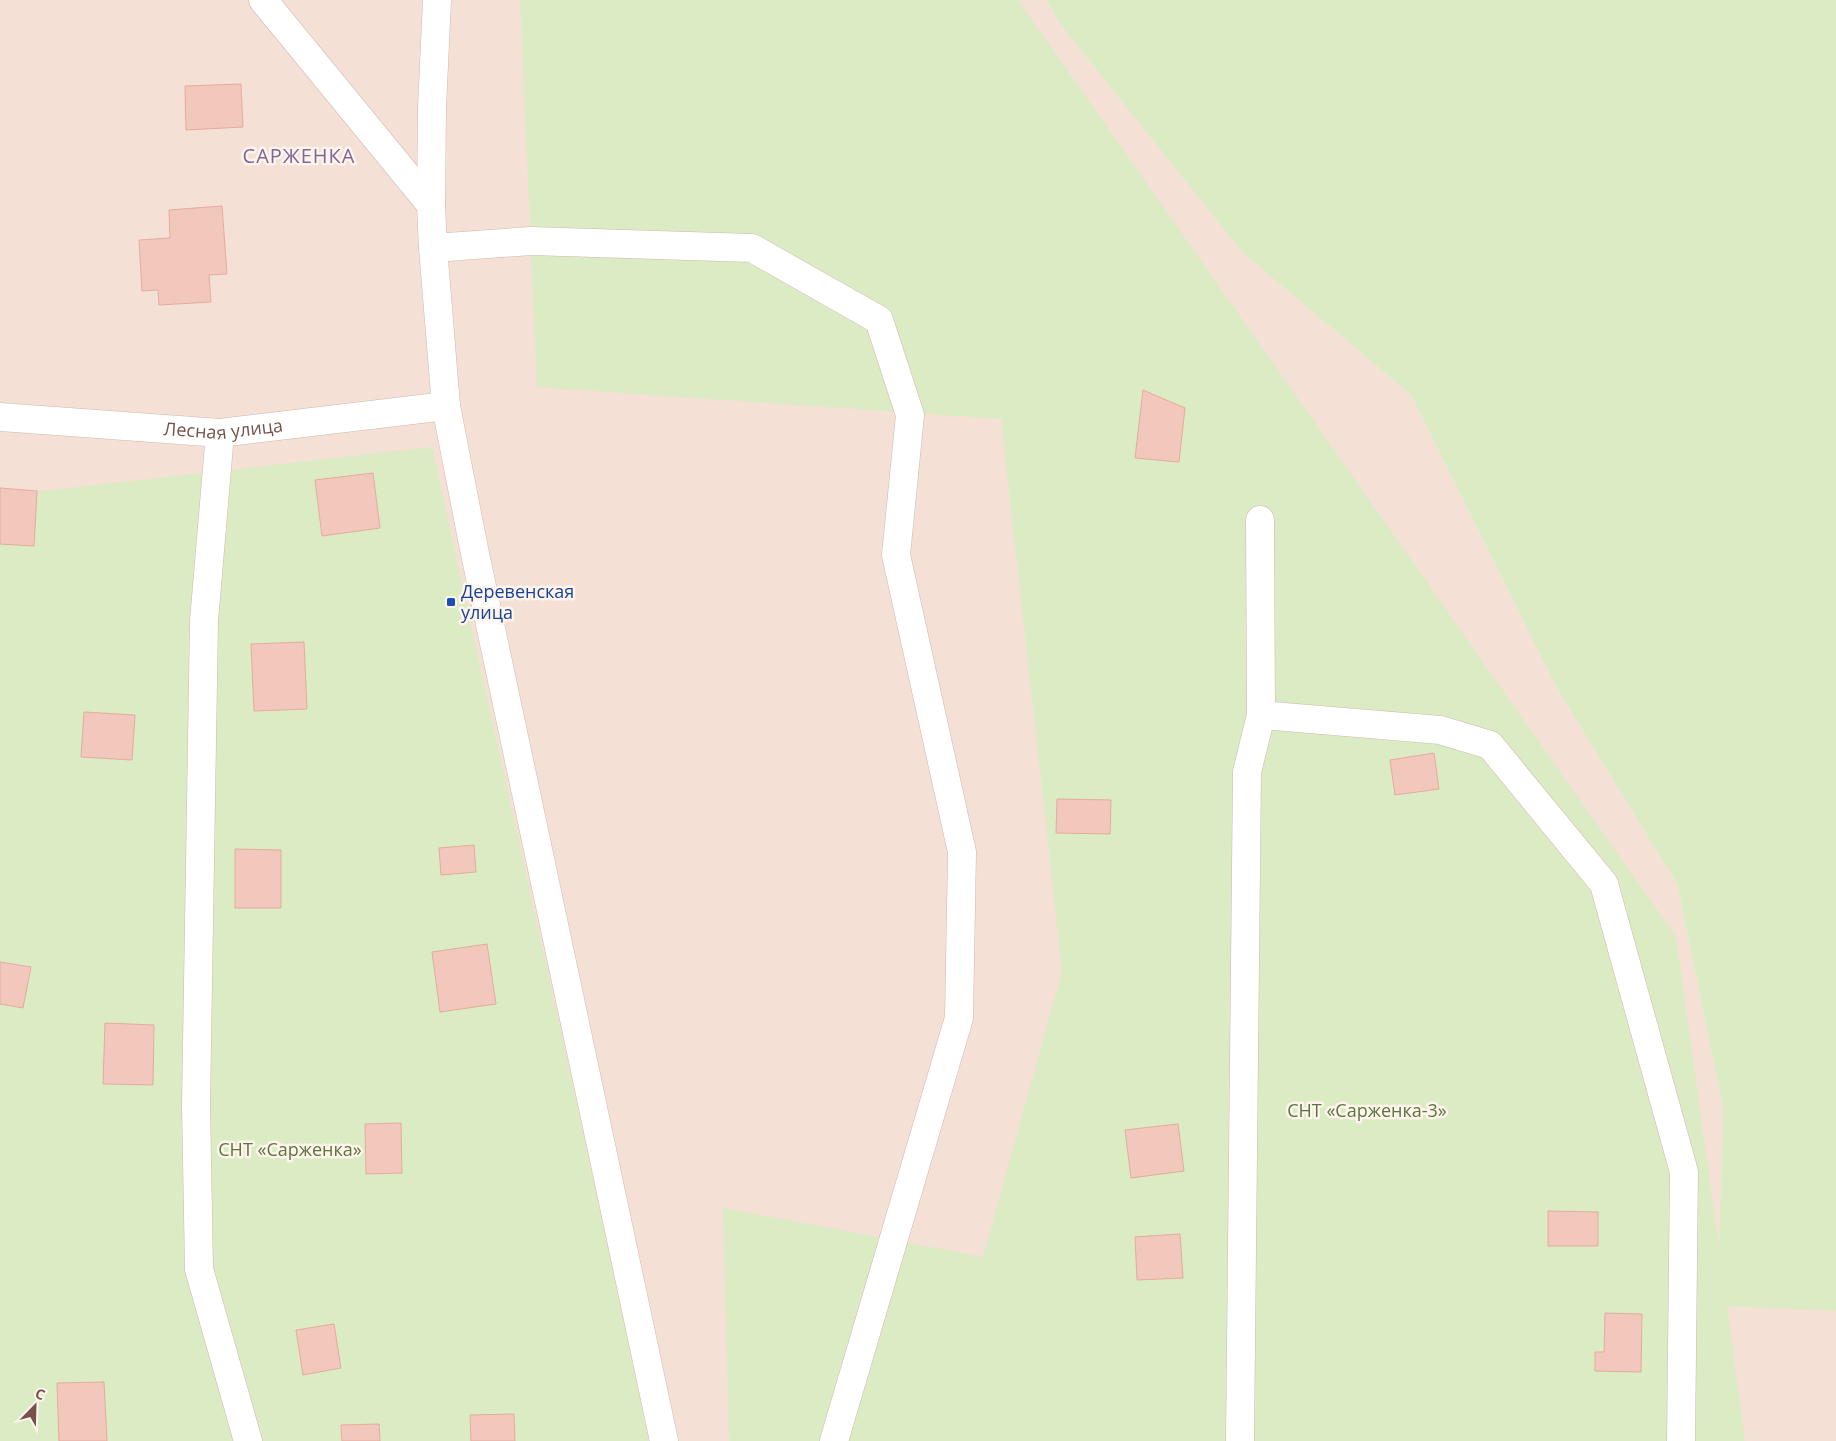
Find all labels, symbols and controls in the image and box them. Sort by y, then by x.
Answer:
district label: САРЖЕНКА [243,142,355,169]
street label: Лесная улица [163,413,284,444]
place label: Деревенская улица [461,579,574,624]
marker: Деревенская улица [445,596,457,608]
park label: СНТ «Сарженка-3» [1287,1098,1447,1122]
park label: СНТ «Сарженка» [218,1137,362,1161]
north arrow [10,1381,60,1431]
text: С [32,1383,48,1404]

